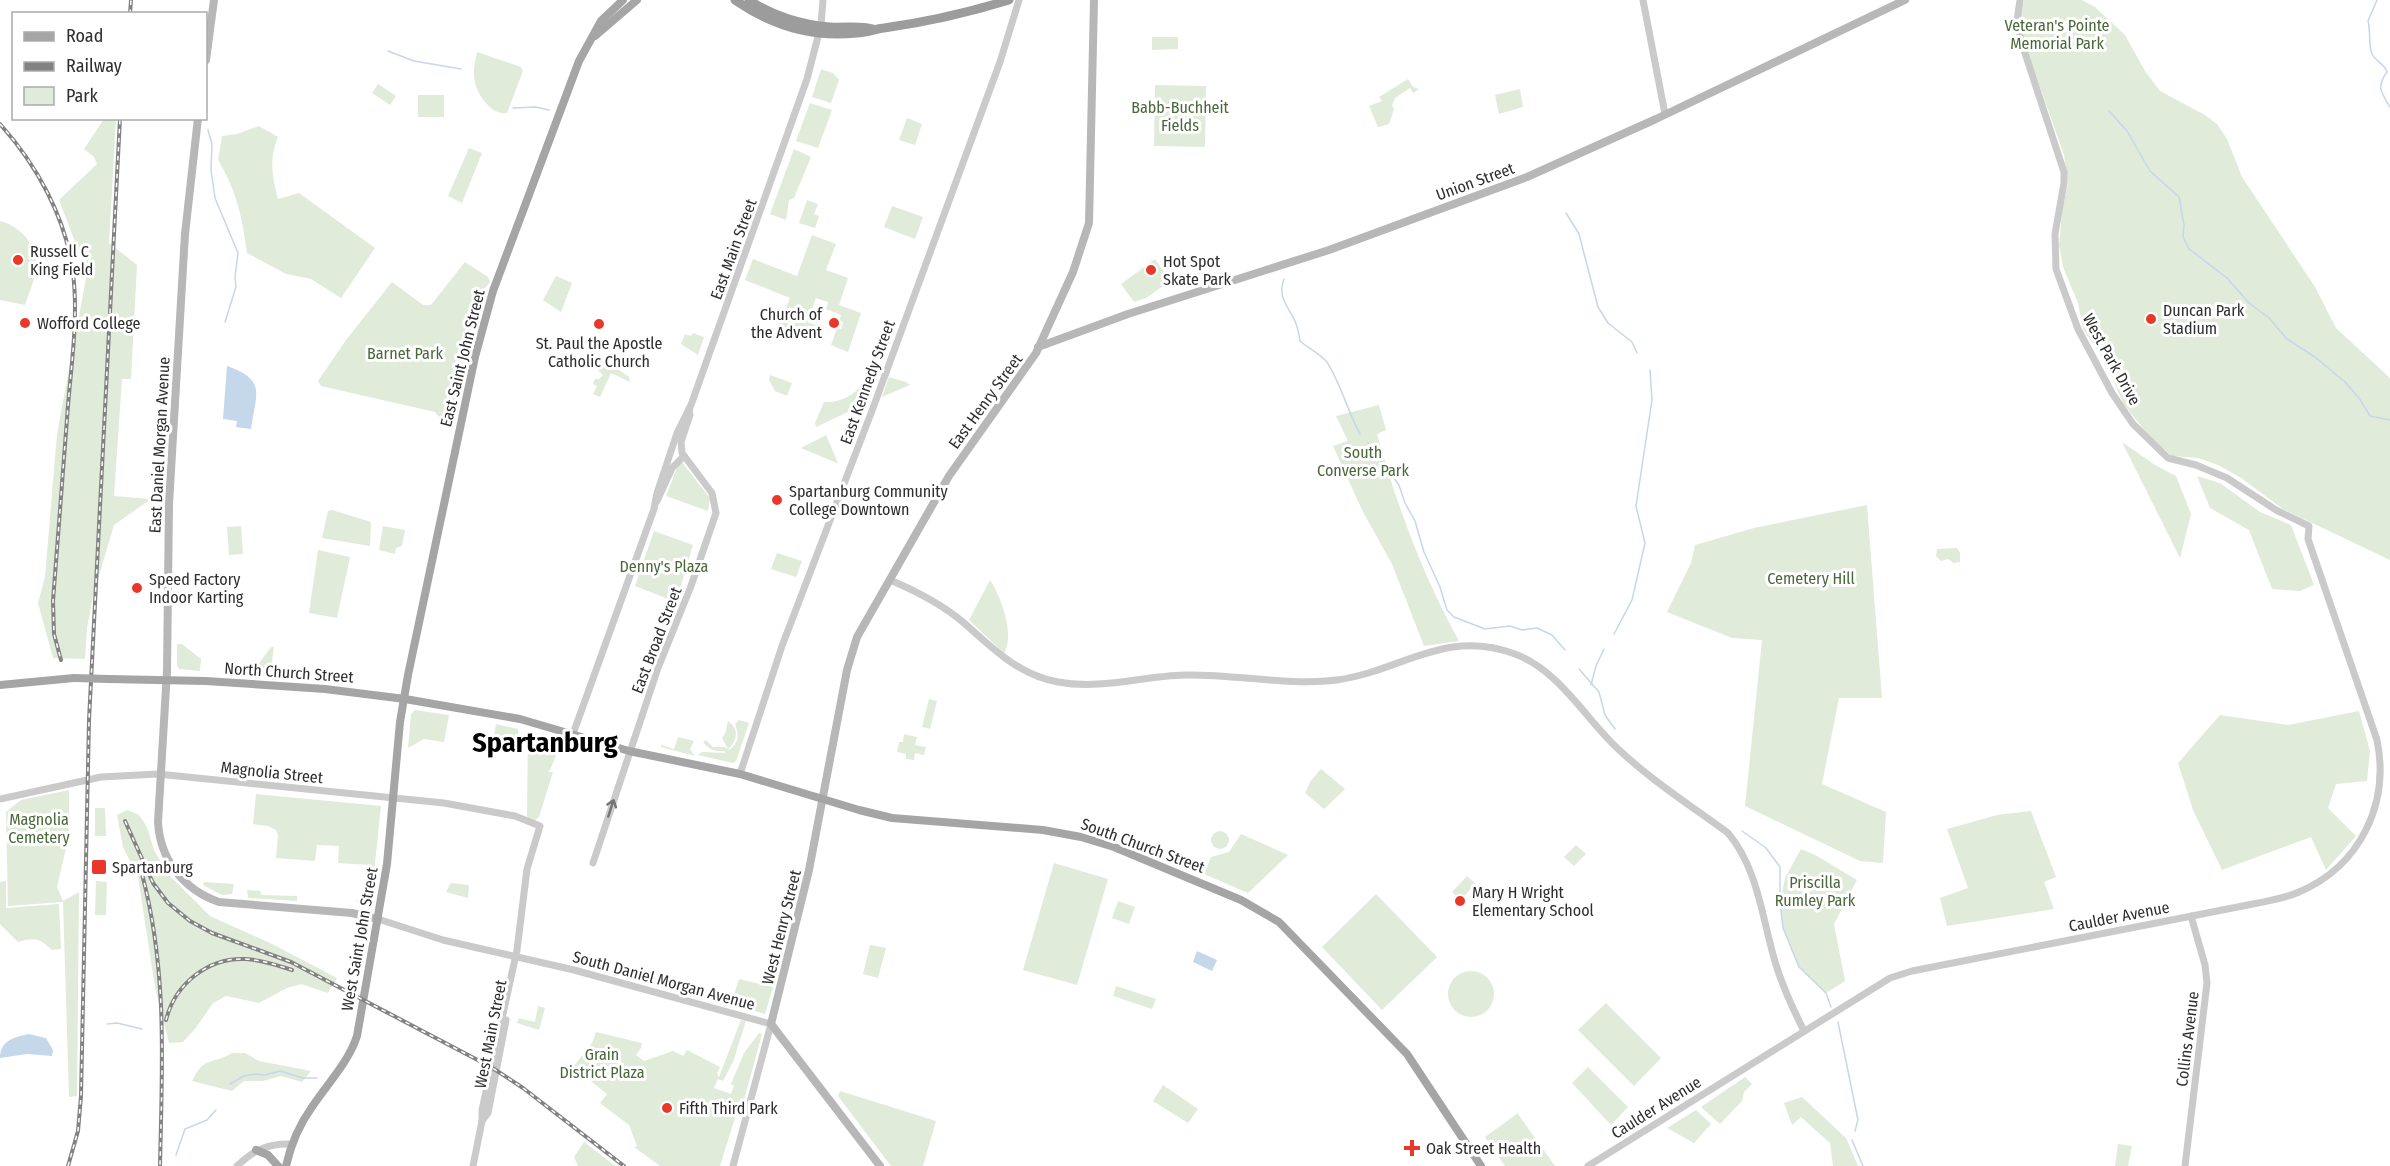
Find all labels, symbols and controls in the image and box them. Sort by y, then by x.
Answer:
legend [12,12,207,120]
park label: Veteran's Pointe Memorial Park [2004,16,2110,53]
text: Road [66,25,103,47]
text: Railway [66,55,122,77]
text: Park [66,85,99,107]
park label: Babb-Buchheit Fields [1131,98,1230,135]
street label: Union Street [1433,158,1518,204]
street label: East Main Street [706,196,761,302]
place label: Russell C King Field [30,242,93,279]
place label: Hot Spot Skate Park [1163,252,1232,289]
marker: Russell C King Field [11,253,25,267]
marker: Hot Spot Skate Park [1144,263,1158,277]
street label: East Saint John Street [436,287,489,429]
place label: Duncan Park Stadium [2163,301,2245,338]
place label: Church of the Advent [751,305,823,342]
street label: West Park Drive [2079,310,2145,408]
marker: Duncan Park Stadium [2144,312,2158,326]
place label: Wofford College [37,314,141,333]
marker: Wofford College [18,316,32,330]
marker: Church of the Advent [827,316,841,330]
marker: St. Paul the Apostle Catholic Church [592,317,606,331]
street label: East Kennedy Street [836,317,899,447]
place label: St. Paul the Apostle Catholic Church [536,334,662,371]
park label: Barnet Park [367,344,444,363]
street label: East Henry Street [945,349,1027,452]
street label: East Daniel Morgan Avenue [145,356,174,534]
park label: South Converse Park [1317,443,1409,480]
place label: Spartanburg Community College Downtown [789,482,948,519]
marker: Spartanburg Community College Downtown [770,493,784,507]
park label: Denny's Plaza [620,557,709,576]
park label: Cemetery Hill [1767,569,1855,588]
place label: Speed Factory Indoor Karting [149,570,244,607]
marker: Speed Factory Indoor Karting [130,581,144,595]
street label: East Broad Street [627,584,686,696]
street label: North Church Street [224,659,355,687]
district label: Spartanburg [472,726,618,759]
street label: Magnolia Street [220,758,325,787]
one-way arrow [606,799,617,818]
park label: Magnolia Cemetery [8,810,71,847]
street label: South Church Street [1078,814,1208,877]
marker: Spartanburg [90,858,108,876]
place label: Spartanburg [112,858,193,877]
street label: West Saint John Street [337,865,382,1012]
street label: West Henry Street [758,867,805,986]
park label: Priscilla Rumley Park [1775,873,1856,910]
place label: Mary H Wright Elementary School [1472,883,1594,920]
marker: Mary H Wright Elementary School [1453,894,1467,908]
street label: Caulder Avenue [2067,897,2171,936]
street label: South Daniel Morgan Avenue [571,947,757,1014]
street label: West Main Street [471,977,510,1090]
street label: Collins Avenue [2172,990,2203,1088]
park label: Grain District Plaza [559,1045,645,1082]
street label: Caulder Avenue [1608,1072,1705,1143]
place label: Fifth Third Park [679,1099,778,1118]
marker: Fifth Third Park [660,1101,674,1115]
marker: Oak Street Health [1403,1139,1421,1157]
place label: Oak Street Health [1426,1139,1541,1158]

